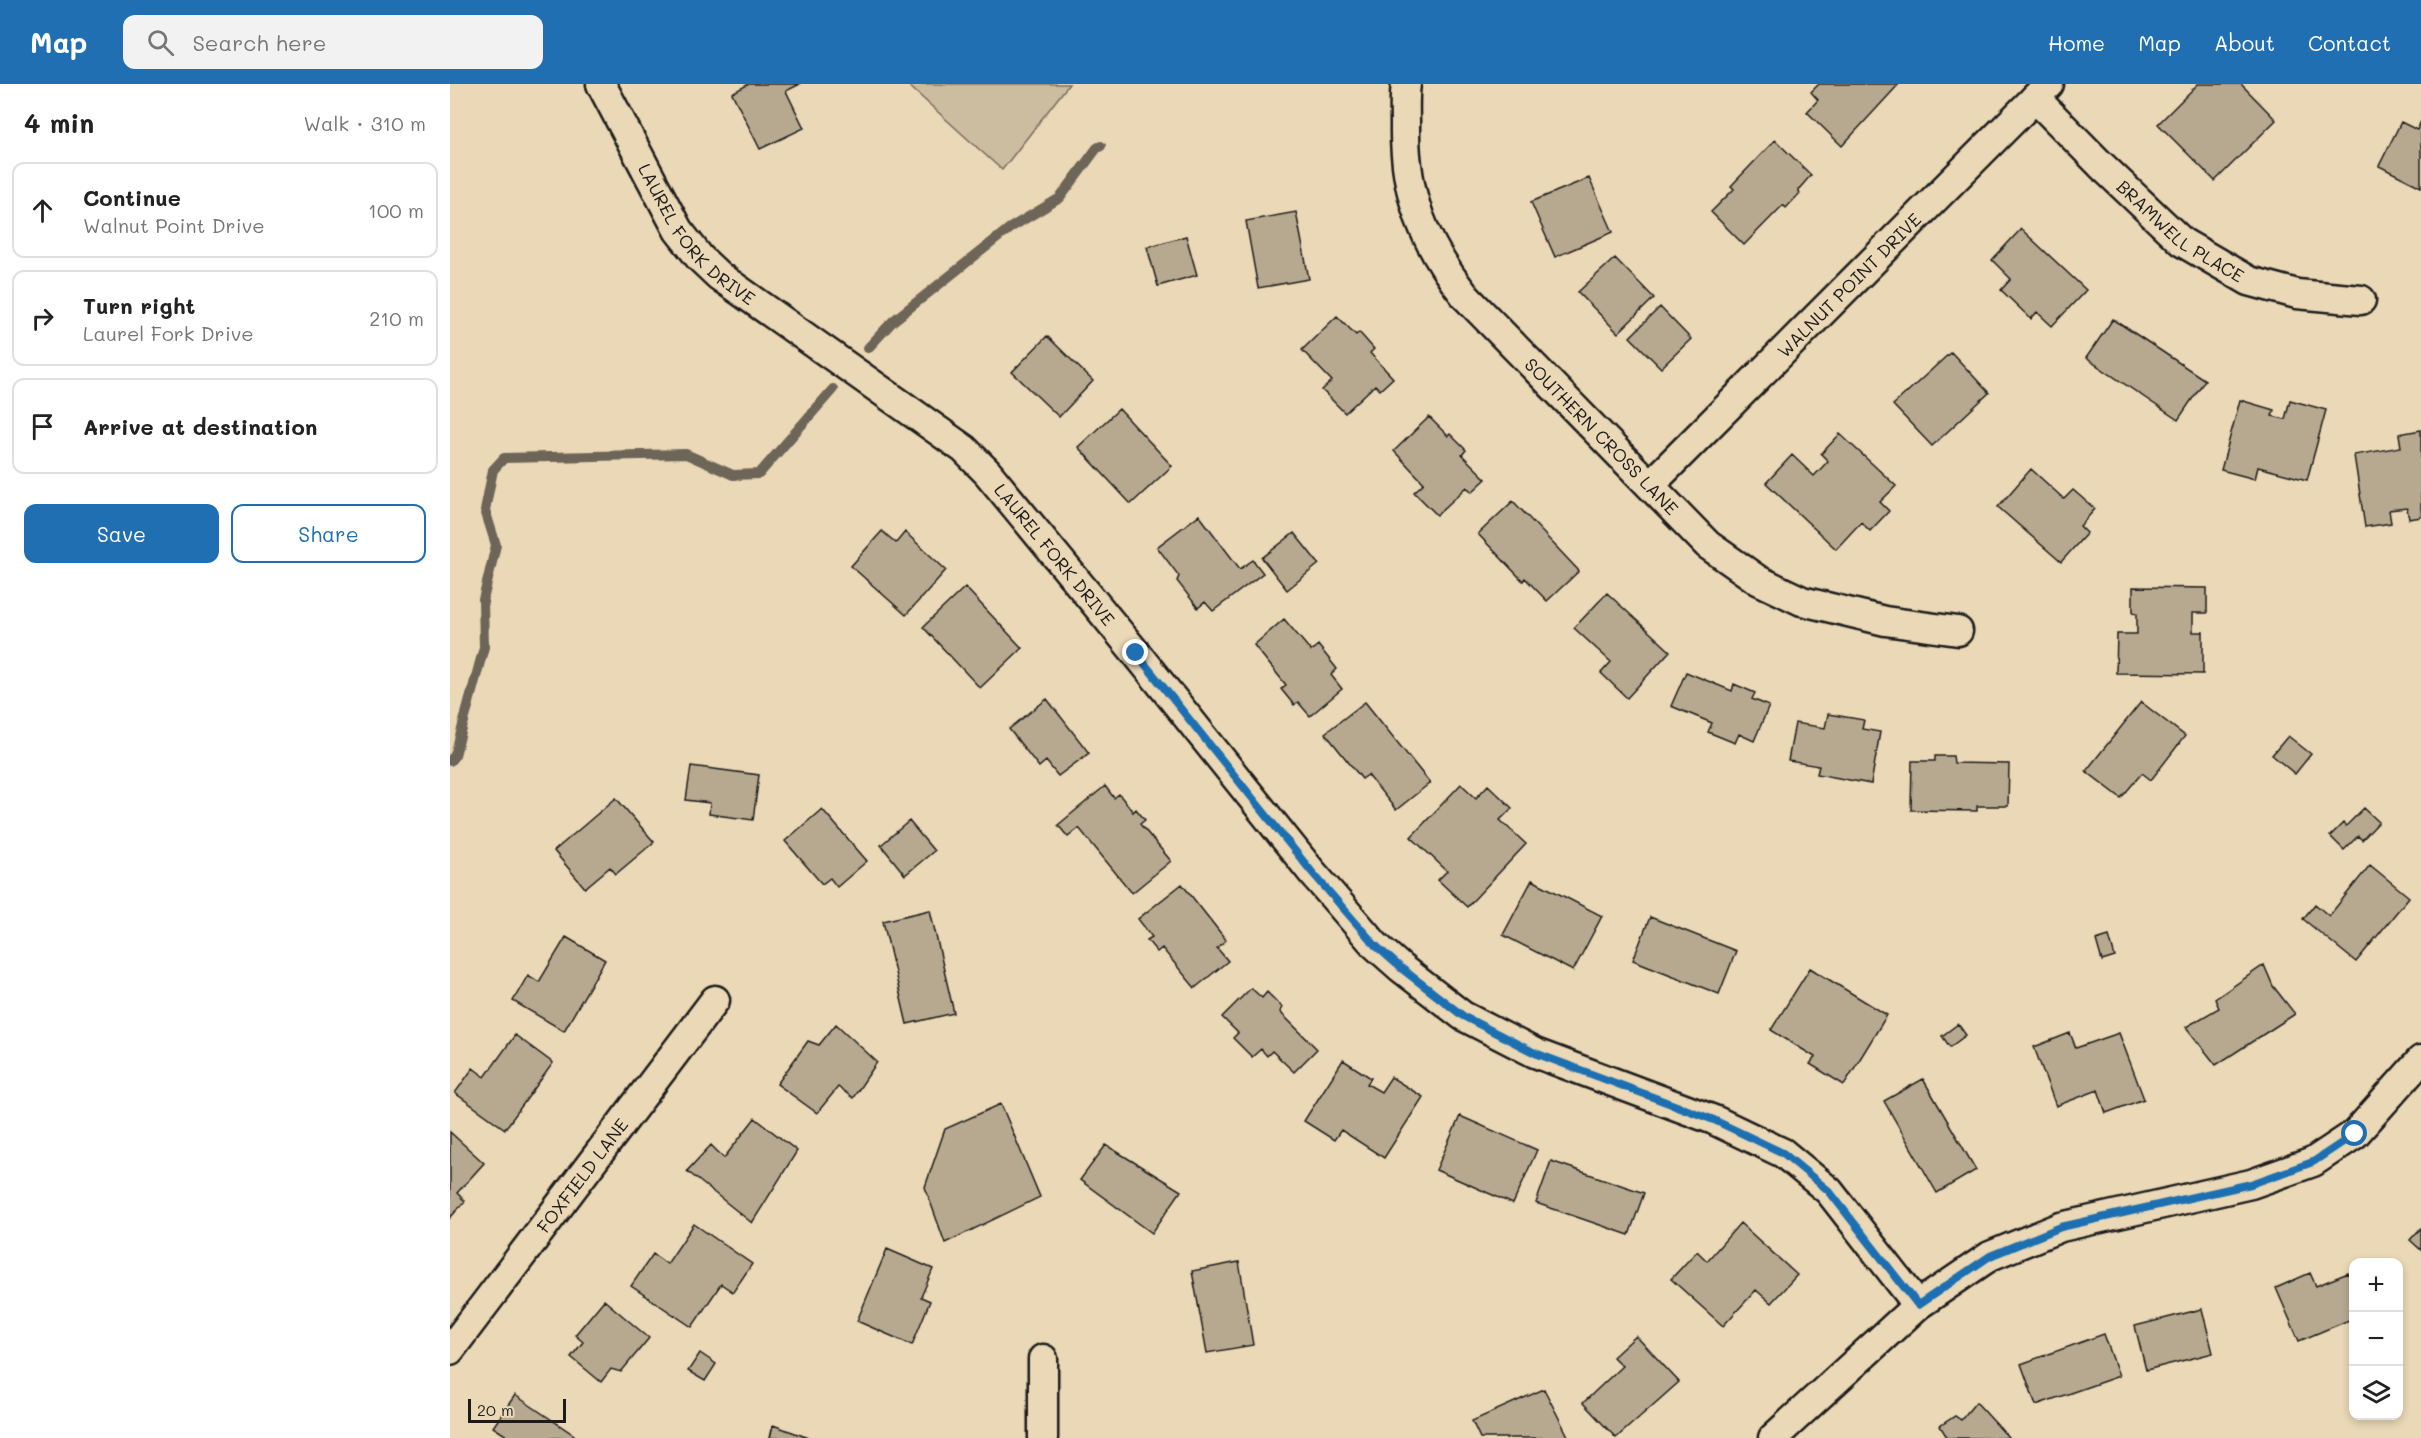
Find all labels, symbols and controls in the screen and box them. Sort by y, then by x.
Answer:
search box [123,15,543,69]
text: Map [30,24,87,60]
icon: search [144,26,177,59]
text: Search here [192,28,326,57]
text: Home [2048,29,2105,56]
text: Map [2138,29,2181,56]
text: About [2214,29,2275,56]
text: Contact [2308,29,2391,56]
text: 4 min [24,106,94,140]
text: Walk · 310 m [303,110,426,136]
street label: LAUREL FORK DRIVE [633,159,760,310]
street label: BRAMWELL PLACE [2112,174,2248,288]
text: Continue [83,183,181,212]
icon: ahead [26,194,59,227]
text: 100 m [368,197,424,223]
street label: WALNUT POINT DRIVE [1772,208,1926,363]
text: Walnut Point Drive [83,212,265,238]
text: Turn right [83,291,195,320]
icon: right [26,302,59,335]
text: 210 m [369,305,424,331]
text: Laurel Fork Drive [83,320,254,346]
street label: SOUTHERN CROSS LANE [1520,352,1684,520]
icon: arrive [26,410,59,443]
text: Arrive at destination [83,412,318,441]
street label: LAUREL FORK DRIVE [989,478,1120,630]
button: Save [24,504,219,563]
button: Share [231,504,426,563]
route end [1122,639,1148,665]
street label: FOXFIELD LANE [531,1113,633,1238]
route start [2341,1120,2367,1146]
map controls [2349,1258,2403,1420]
button: + [2349,1258,2403,1312]
button: − [2349,1312,2403,1366]
button: layers [2349,1366,2403,1420]
scale bar [468,1396,566,1424]
text: 20 m [477,1399,514,1420]

